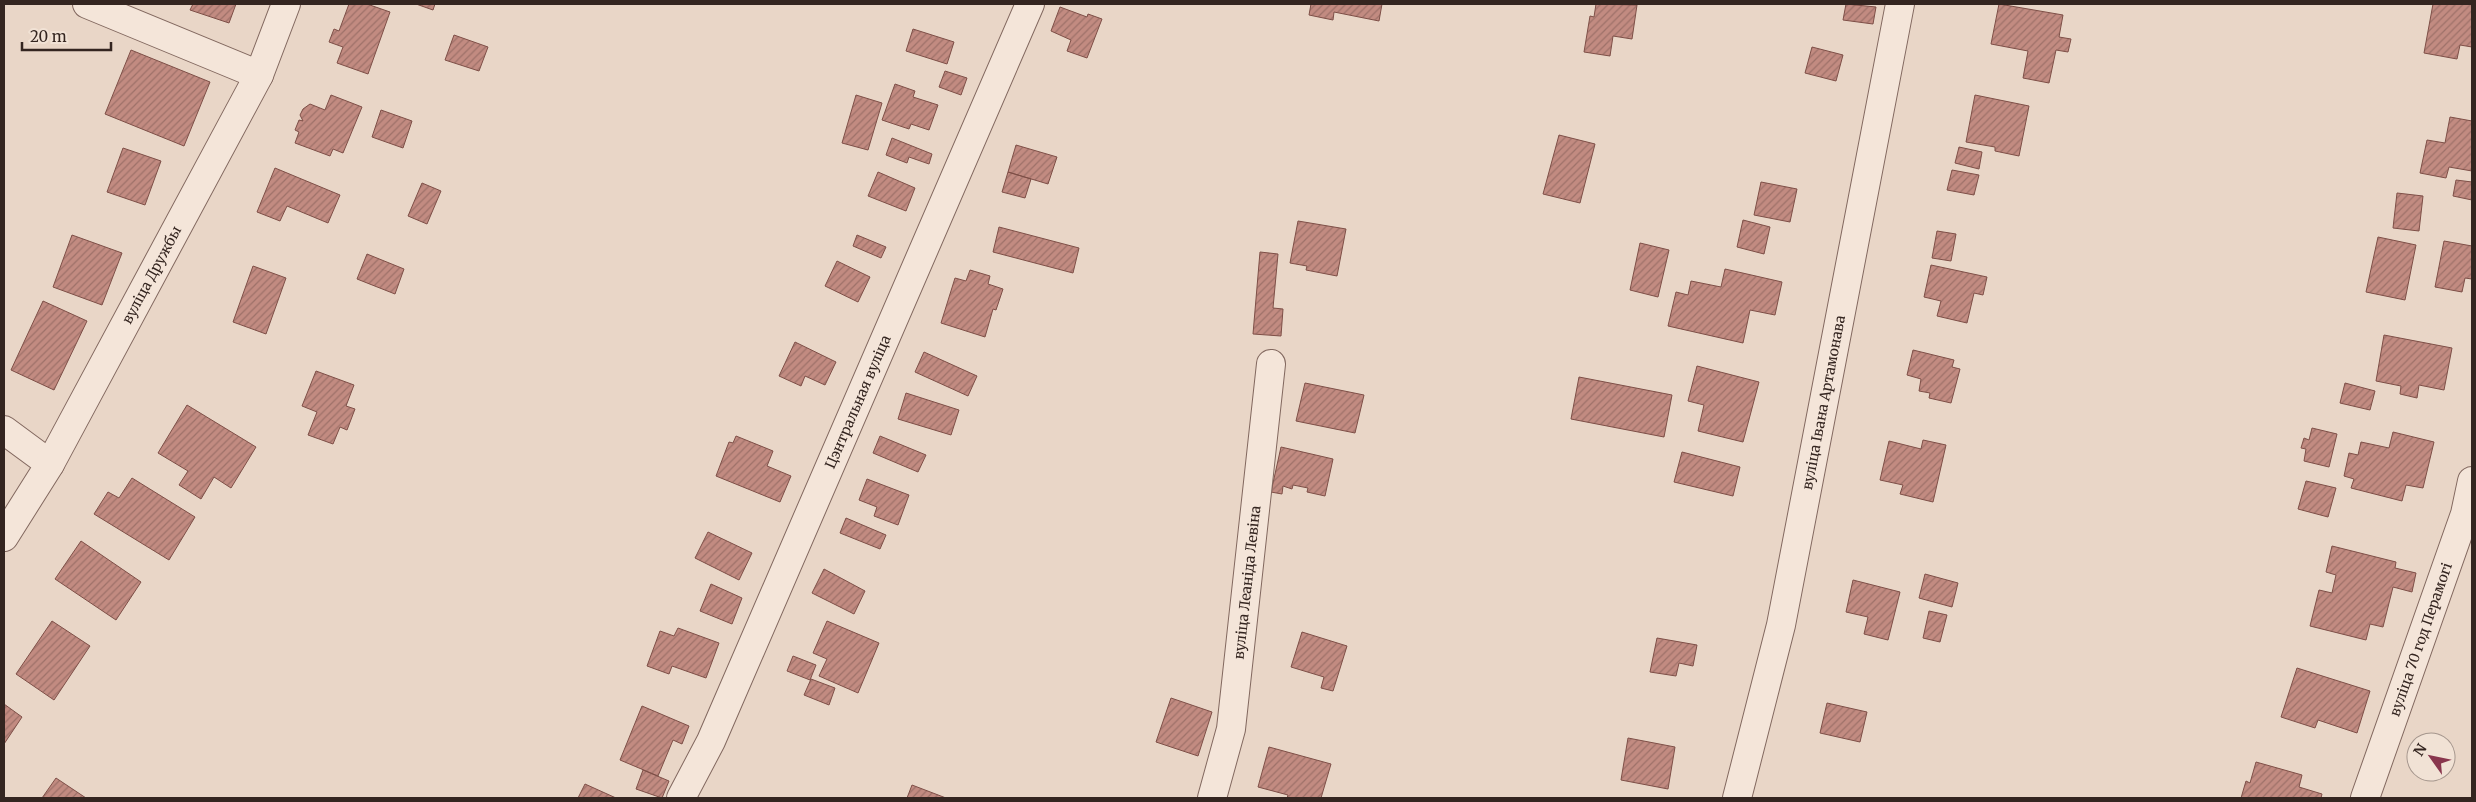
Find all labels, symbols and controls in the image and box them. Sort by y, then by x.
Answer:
scale bar [22,20,111,52]
text: 20 m [30,27,67,46]
street label: вуліца Дружбы [118,223,185,327]
street label: вуліца Івана Артамонава [1798,313,1849,491]
street label: Цэнтральная вуліца [821,332,895,471]
street label: вуліца Леаніда Левіна [1230,504,1264,660]
street label: вуліца 70 год Перамогі [2385,560,2456,719]
north arrow [2406,732,2456,782]
text: N [2410,740,2431,759]

